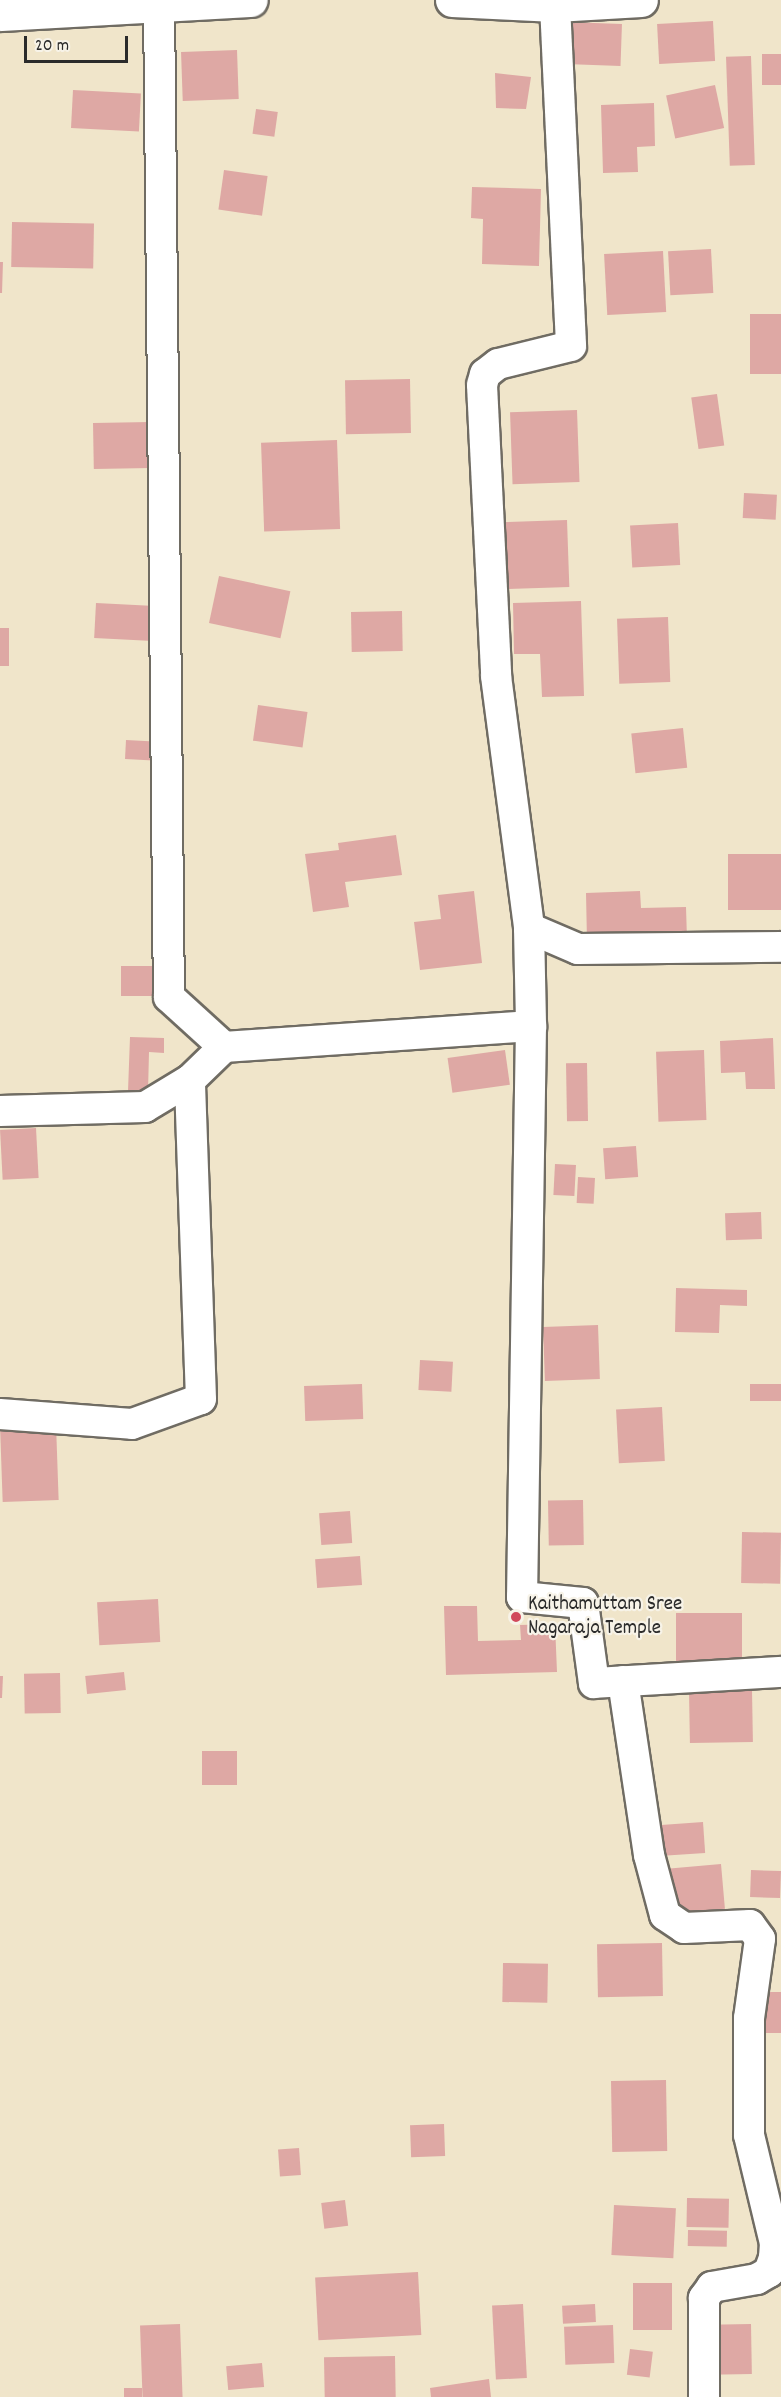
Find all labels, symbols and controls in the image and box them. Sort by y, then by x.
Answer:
scale bar [27,24,130,62]
text: 20 m [35,34,69,59]
place label: Kaithamuttam Sree Nagaraja Temple [528,1592,682,1642]
marker: Kaithamuttam Sree Nagaraja Temple [509,1610,523,1624]

